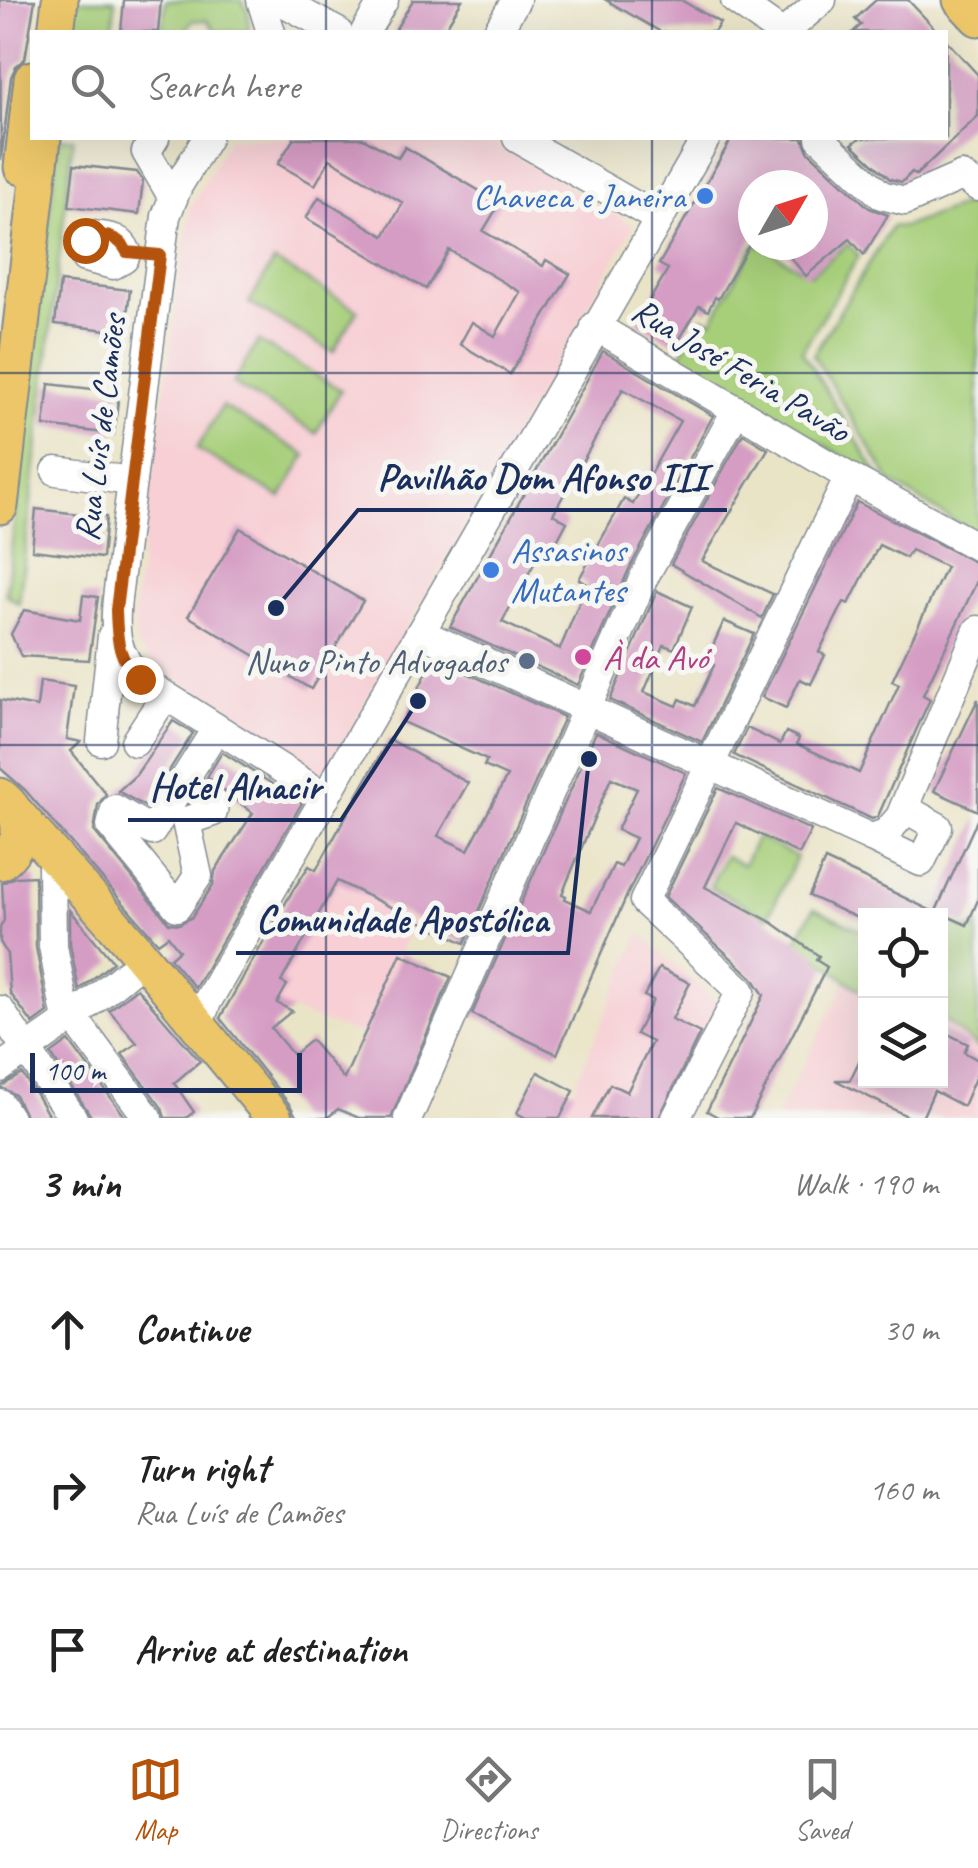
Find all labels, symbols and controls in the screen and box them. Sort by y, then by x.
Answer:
search box [30,30,948,140]
icon: search [65,58,120,113]
text: Search here [145,62,300,109]
north arrow [738,170,828,260]
place label: Chaveca e Janeira [473,174,687,219]
marker: Chaveca e Janeira [694,185,716,207]
route start [63,218,109,264]
street label: Rua José Feria Pavão [624,287,860,454]
street label: Rua Luís de Camões [64,309,137,544]
callout: Pavilhão Dom Afonso III [358,442,727,510]
text: Pavilhão Dom Afonso III [378,454,714,501]
place label: Assasinos Mutantes [511,528,629,613]
marker: Assasinos Mutantes [480,559,502,581]
place label: À da Avó [603,635,713,680]
place label: Nuno Pinto Advogados [245,639,510,684]
marker: À da Avó [572,646,594,668]
marker: Nuno Pinto Advogados [516,650,538,672]
route end [118,657,164,703]
callout: Hotel Alnacir [128,752,341,820]
text: Hotel Alnacir [149,763,325,810]
callout: Comunidade Apostólica [236,885,568,953]
text: Comunidade Apostólica [256,896,551,943]
map controls [858,908,948,1088]
button: locate [858,908,948,998]
button: layers [858,998,948,1088]
scale bar [30,1048,302,1092]
text: 100 m [45,1053,105,1088]
text: 3 min [40,1157,120,1210]
text: Walk · 190 m [794,1163,938,1204]
icon: ahead [40,1302,95,1357]
text: Continue [135,1306,249,1353]
text: 30 m [884,1309,938,1350]
text: Turn right [135,1445,269,1492]
icon: right [40,1462,95,1517]
text: 160 m [869,1469,938,1510]
text: Rua Luís de Camões [135,1492,343,1533]
icon: arrive [40,1622,95,1677]
text: Arrive at destination [135,1626,407,1673]
tab: Map [128,1752,183,1847]
tab: Directions [440,1752,538,1847]
tab: Saved [795,1752,850,1847]

